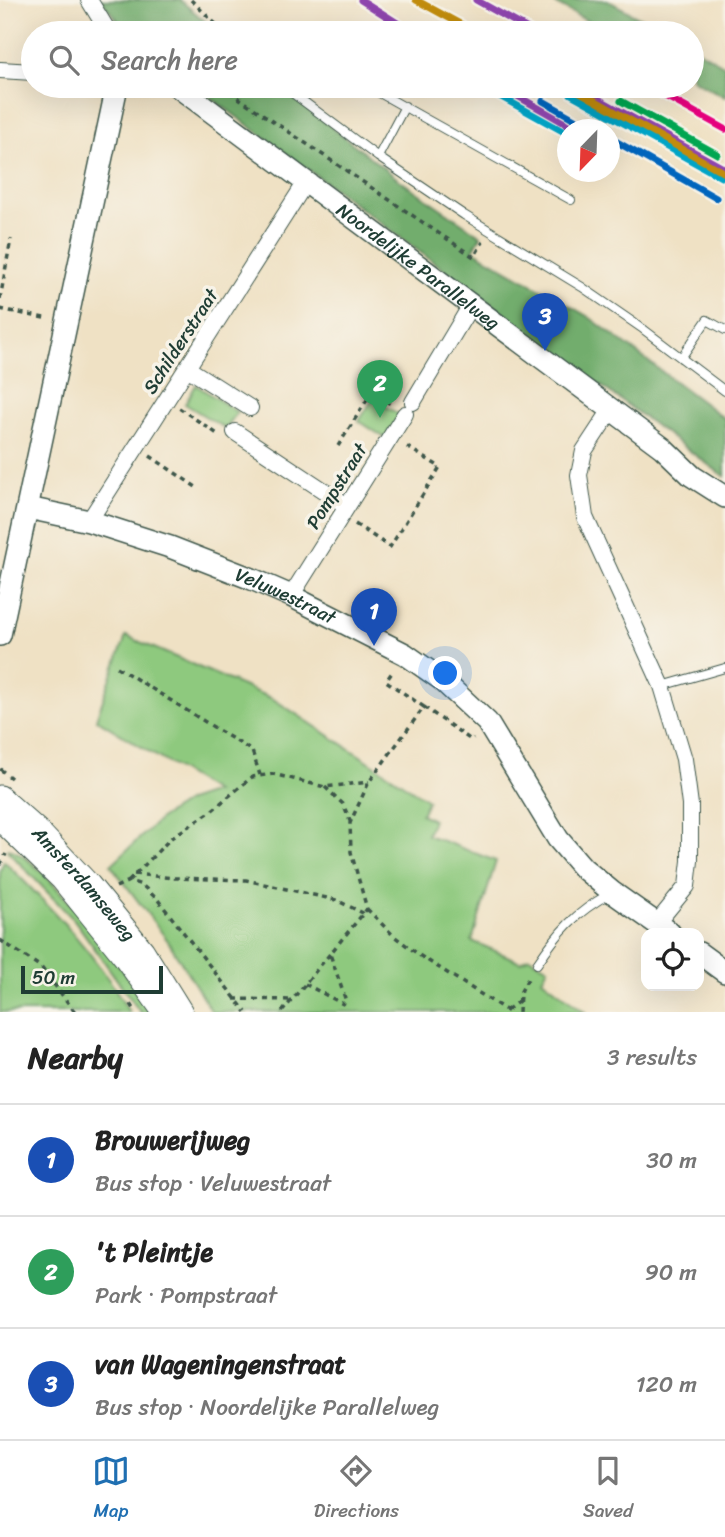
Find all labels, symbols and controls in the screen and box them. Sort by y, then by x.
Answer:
search box [21,21,704,98]
text: Search here [101,37,238,83]
icon: search [45,41,83,79]
north arrow [557,119,620,182]
street label: Noordelijke Parallelweg [329,194,507,339]
street label: Schilderstraat [134,281,228,401]
pin: 3 [522,293,568,351]
pin: 2 [357,360,403,418]
street label: Pompstraat [297,436,377,536]
street label: Veluwestraat [230,558,343,634]
pin: 1 [351,588,397,646]
your location [428,656,462,690]
street label: Amsterdamseweg [23,817,145,949]
map controls [641,928,704,991]
button: locate [641,928,704,991]
text: 50 m [32,961,75,994]
scale bar [21,963,163,995]
text: Nearby [28,1031,123,1085]
text: 3 results [607,1037,697,1078]
text: Brouwerijweg [95,1117,250,1163]
text: 1 [46,1140,56,1181]
text: 30 m [646,1140,697,1181]
text: Bus stop · Veluwestraat [95,1163,331,1204]
text: 't Pleintje [95,1229,213,1275]
text: 2 [44,1252,58,1293]
text: 90 m [645,1252,697,1293]
text: Park · Pompstraat [95,1275,277,1316]
text: van Wageningenstraat [95,1341,346,1387]
text: 3 [45,1364,57,1405]
text: 120 m [636,1364,697,1405]
text: Bus stop · Noordelijke Parallelweg [95,1387,439,1428]
tab: Map [92,1452,130,1527]
tab: Directions [314,1452,399,1527]
tab: Saved [583,1452,633,1527]

